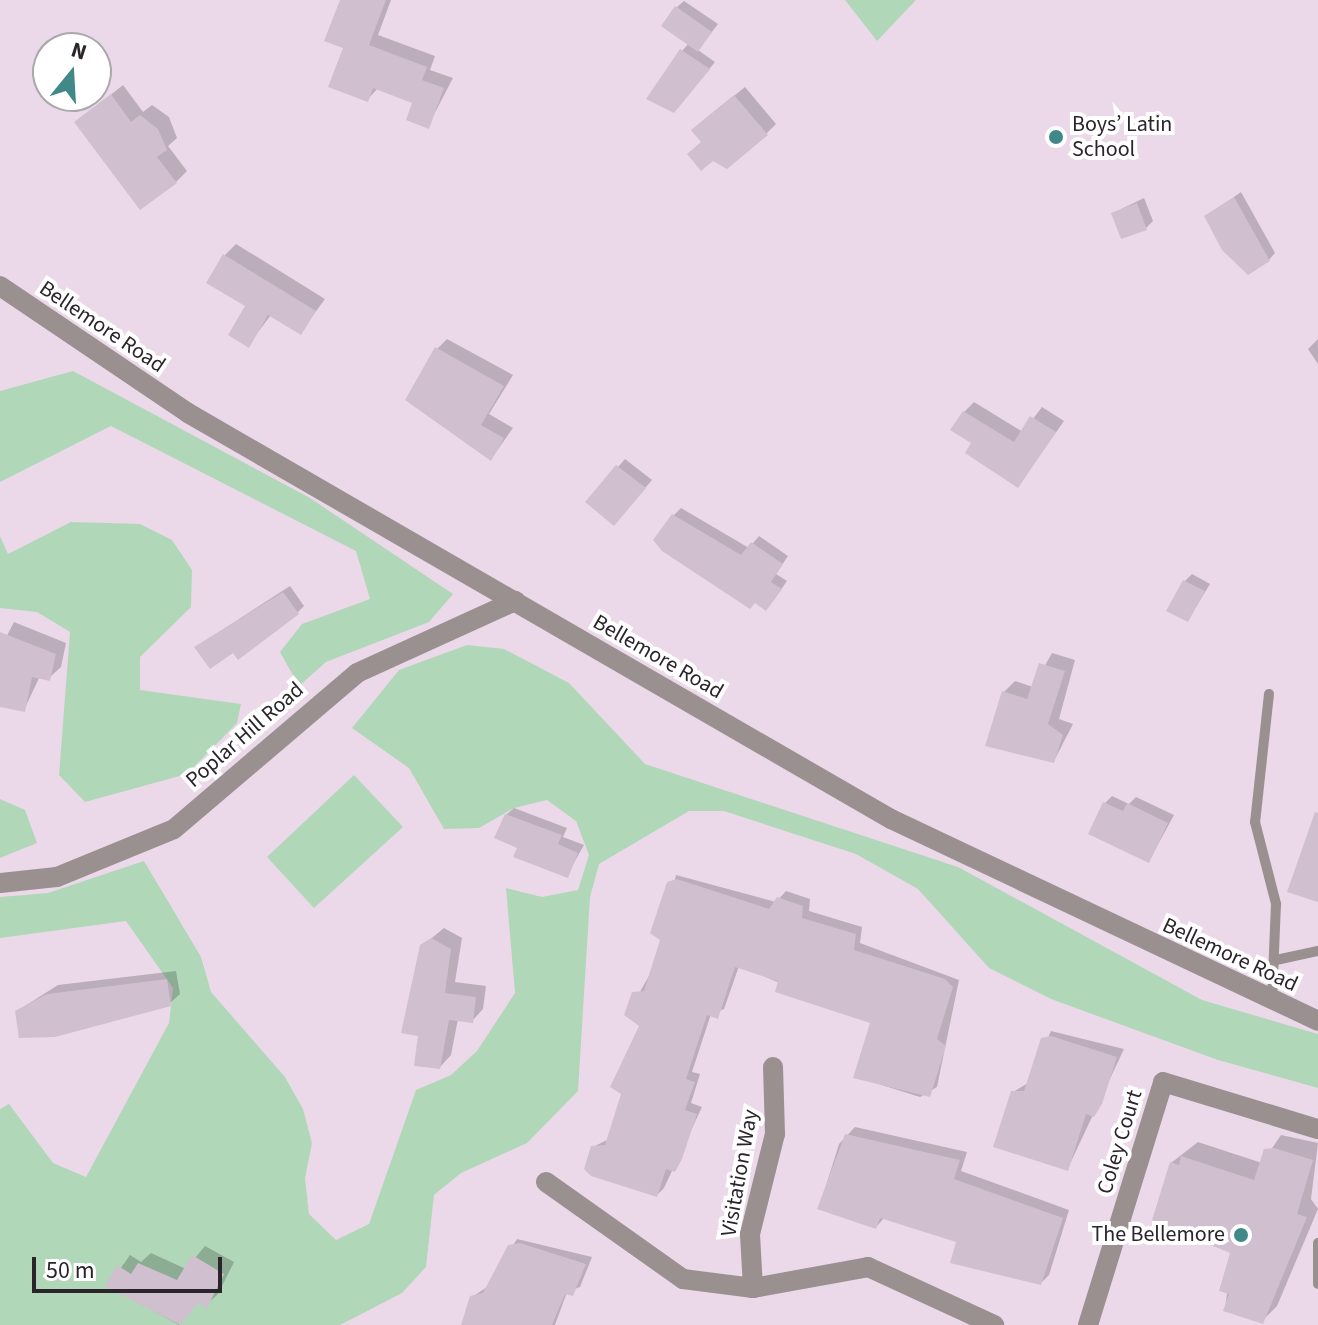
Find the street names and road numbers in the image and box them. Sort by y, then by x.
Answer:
street label: Bellemore Road [34,275,170,379]
street label: Bellemore Road [588,609,728,705]
street label: Poplar Hill Road [181,677,309,793]
street label: Bellemore Road [1158,912,1302,998]
street label: Coley Court [1092,1087,1148,1197]
street label: Visitation Way [716,1107,764,1239]

